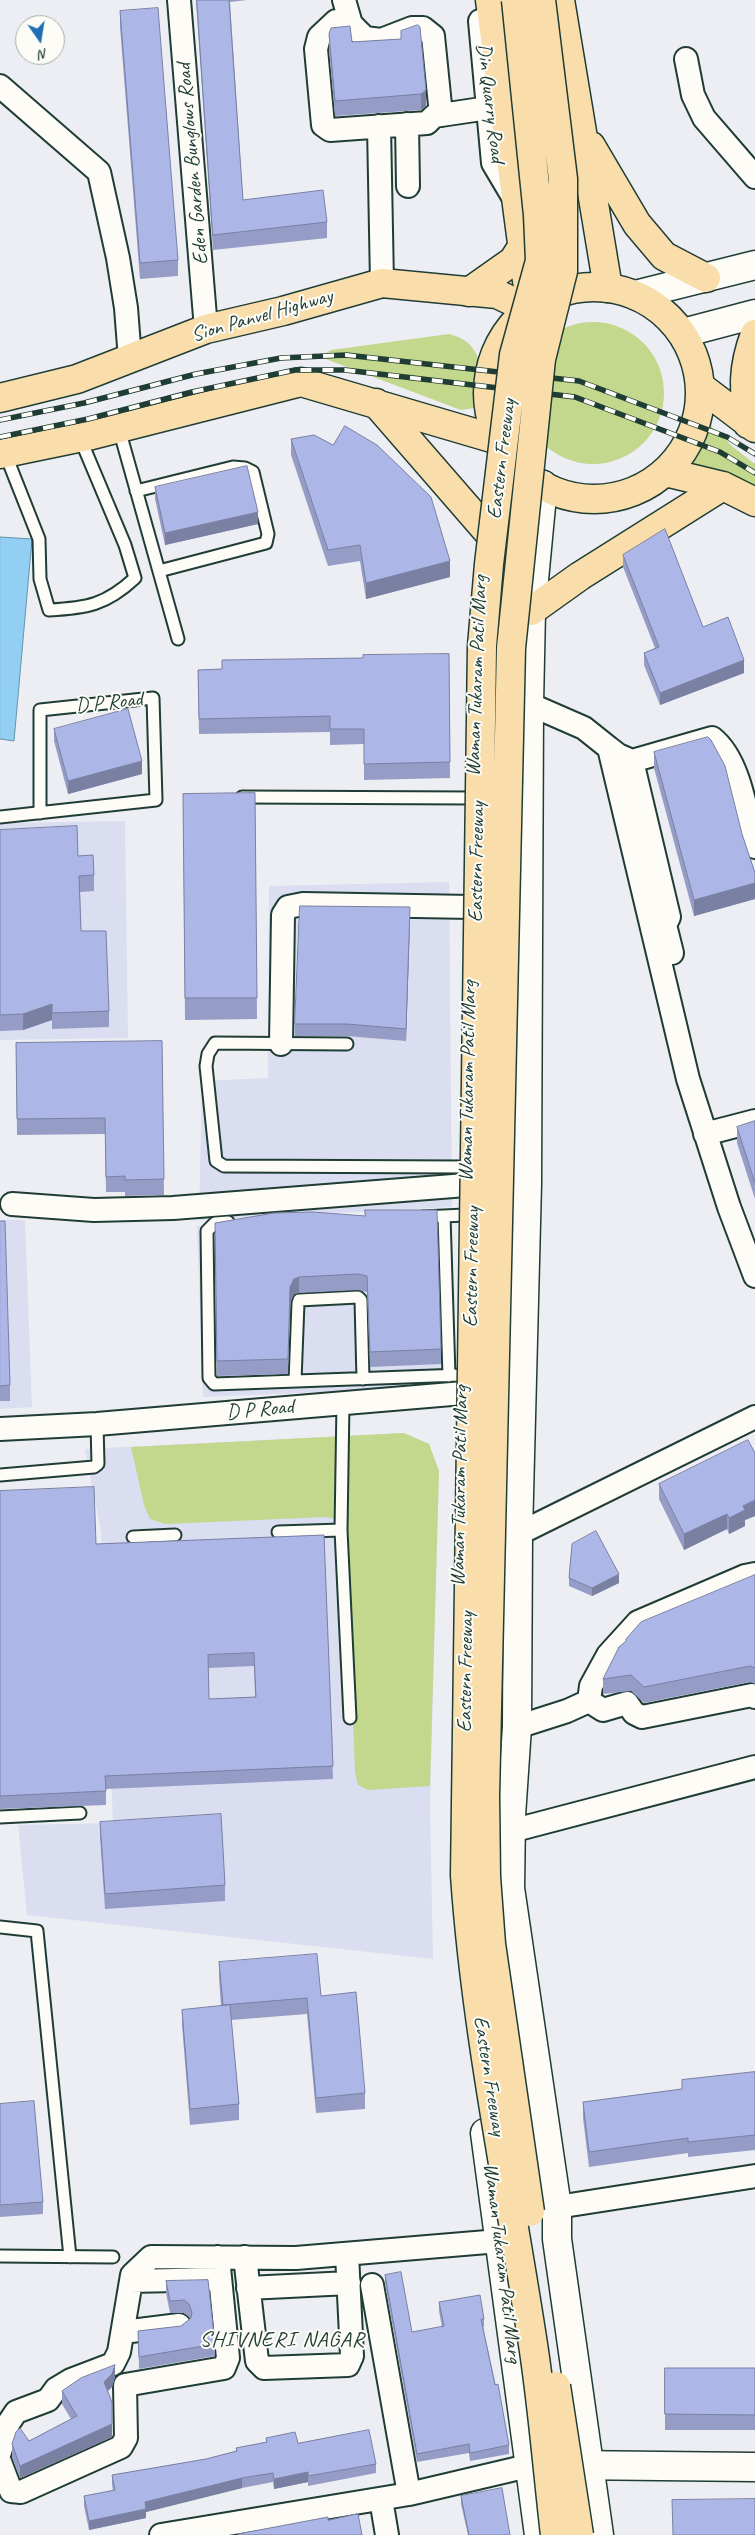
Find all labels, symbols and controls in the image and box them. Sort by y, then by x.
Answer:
north arrow [15,15,65,65]
street label: Din Quarry Road [470,42,510,164]
text: N [37,45,49,63]
street label: Eden Garden Bunglows Road [172,62,214,266]
street label: Sion Panvel Highway [188,284,336,348]
street label: Eastern Freeway [482,398,522,520]
street label: Waman Tukaram Patil Marg [461,575,493,777]
street label: D P Road [74,687,144,719]
street label: Eastern Freeway [463,802,491,922]
street label: Waman Tukaram Patil Marg [454,980,482,1182]
street label: Eastern Freeway [458,1207,486,1327]
street label: Waman Tukaram Patil Marg [446,1385,474,1587]
street label: D P Road [225,1395,295,1425]
street label: Eastern Freeway [452,1612,480,1732]
street label: Eastern Freeway [467,2015,511,2137]
street label: Waman Tukaram Patil Marg [477,2162,527,2364]
district label: SHIVNERI NAGAR [198,2327,366,2353]

